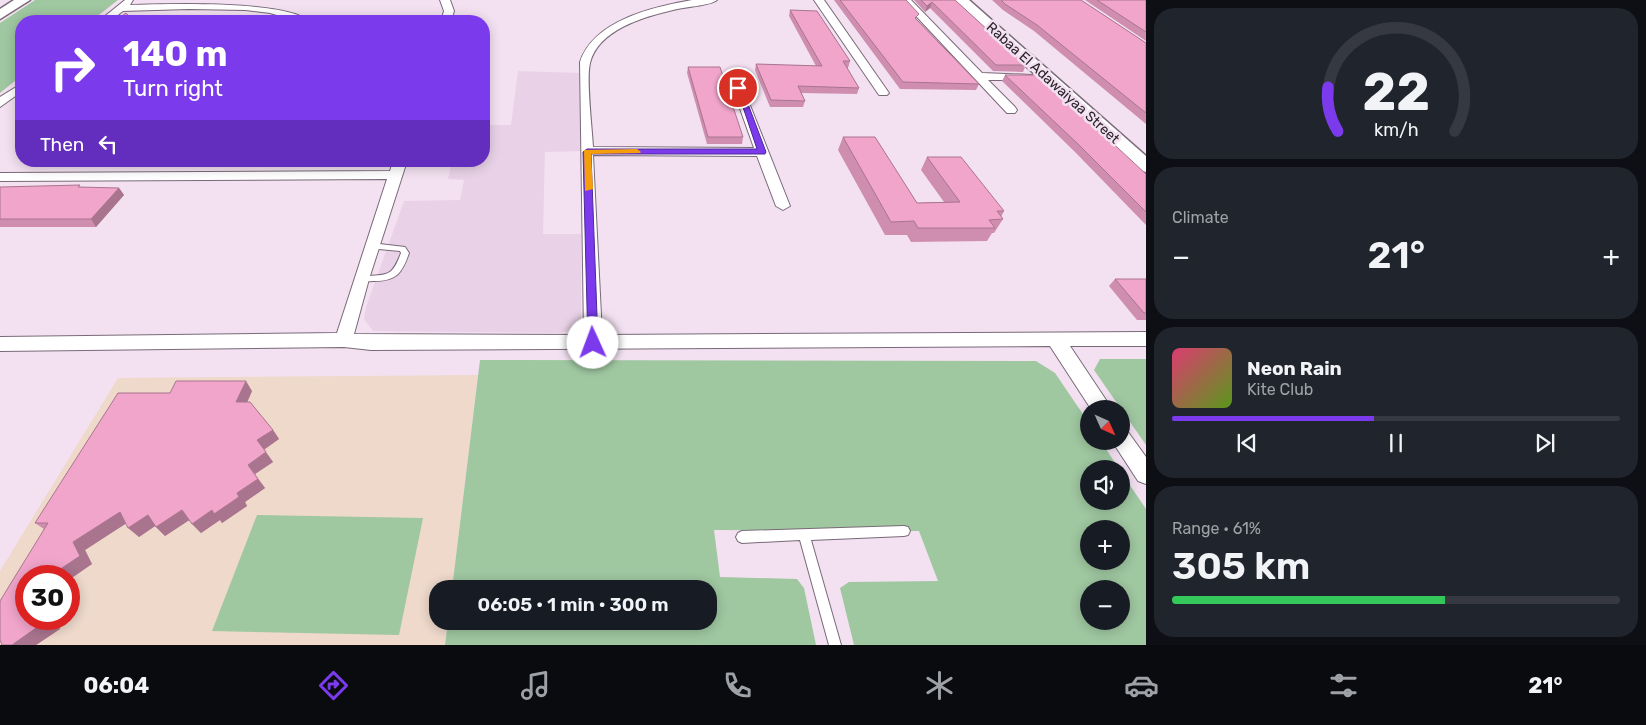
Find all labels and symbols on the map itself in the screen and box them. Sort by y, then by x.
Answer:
street label: Rabaa El Adawaiyaa Street [983,19,1123,148]
pin [717,67,759,109]
position arrow [566,316,618,368]
north arrow [1080,400,1130,450]
speed limit sign: 30 [15,565,80,630]

